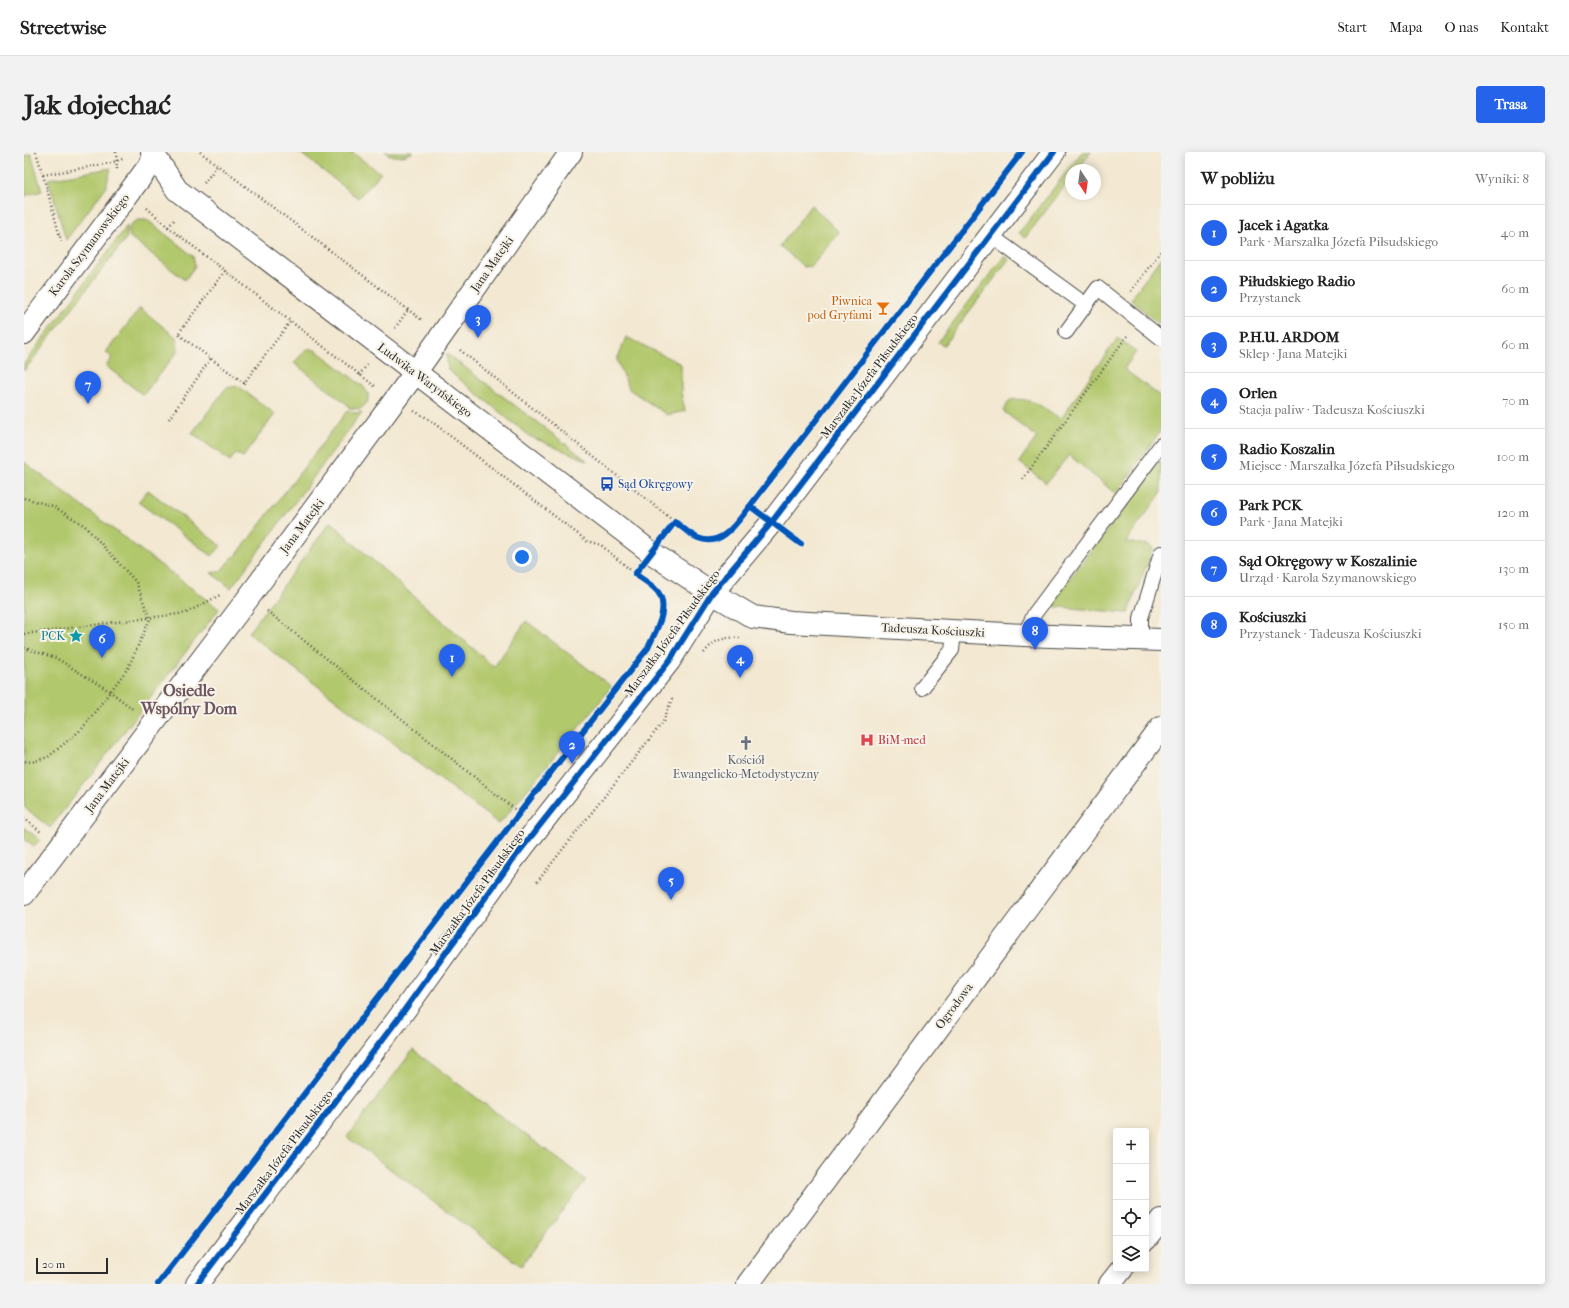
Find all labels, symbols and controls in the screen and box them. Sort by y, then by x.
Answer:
text: Streetwise [20,17,106,39]
text: Start [1337,19,1367,36]
text: Mapa [1389,19,1422,36]
text: O nas [1444,19,1478,36]
text: Kontakt [1500,19,1549,36]
button: Trasa [1476,86,1545,123]
text: Jak dojechać [24,88,171,121]
north arrow [1065,164,1101,200]
text: W pobliżu [1201,168,1275,188]
text: Wyniki: 8 [1475,171,1529,186]
street label: Karola Szymanowskiego [46,191,132,299]
text: Jacek i Agatka [1239,216,1328,234]
text: 1 [1212,225,1216,240]
text: 40 m [1501,225,1529,240]
street label: Jana Matejki [467,233,516,295]
text: Park · Marszałka Józefa Piłsudskiego [1239,234,1438,249]
text: Piłudskiego Radio [1239,272,1355,290]
text: 2 [1211,281,1217,296]
text: 60 m [1501,281,1529,296]
text: Przystanek [1239,290,1301,305]
place label: Piwnica pod Gryfami [806,294,872,322]
bar icon: Piwnica pod Gryfami [875,300,891,316]
pin: 3 [465,305,491,338]
street label: Marszałka Józefa Piłsudskiego [818,311,920,441]
text: P.H.U. ARDOM [1239,328,1339,346]
text: 3 [1211,337,1217,352]
text: 60 m [1501,337,1529,352]
street label: Ludwika Waryńskiego [375,340,475,420]
text: Sklep · Jana Matejki [1239,346,1347,361]
pin: 7 [75,371,101,404]
text: Orlen [1239,384,1277,402]
text: 4 [1210,393,1218,408]
text: 70 m [1502,393,1529,408]
text: Stacja paliw · Tadeusza Kościuszki [1239,402,1425,417]
text: Radio Koszalin [1239,440,1335,458]
text: 5 [1211,449,1217,464]
text: 100 m [1496,449,1529,464]
text: Miejsce · Marszałka Józefa Piłsudskiego [1239,458,1455,473]
bus stop icon: Sąd Okręgowy [599,476,615,492]
place label: Sąd Okręgowy [618,477,694,491]
street label: Jana Matejki [276,496,327,557]
text: Park PCK [1239,496,1302,514]
text: 6 [1210,505,1218,520]
text: 120 m [1497,505,1529,520]
text: Park · Jana Matejki [1239,514,1343,529]
your location [512,547,532,567]
text: Sąd Okręgowy w Koszalinie [1239,552,1417,570]
text: 7 [1211,561,1217,576]
text: 130 m [1498,561,1529,576]
street label: Marszałka Józefa Piłsudskiego [622,567,722,699]
text: Urząd · Karola Szymanowskiego [1239,570,1416,585]
text: Kościuszki [1239,608,1307,626]
pin: 8 [1022,617,1048,650]
text: 8 [1211,617,1217,632]
text: 150 m [1498,617,1529,632]
street label: Tadeusza Kościuszki [881,620,986,640]
pin: 6 [89,625,115,658]
text: Przystanek · Tadeusza Kościuszki [1239,626,1422,641]
place icon: PCK [68,628,84,644]
place label: PCK [41,629,66,643]
pin: 1 [439,644,465,677]
pin: 4 [727,645,753,678]
district label: Osiedle Wspólny Dom [140,681,238,719]
pin: 2 [559,731,585,764]
hospital icon: BiM-med [859,732,875,748]
place label: BiM-med [878,733,926,747]
church icon: Kościół Ewangelicko-Metodystyczny [738,735,754,751]
place label: Kościół Ewangelicko-Metodystyczny [673,753,820,781]
street label: Jana Matejki [81,755,132,816]
street label: Marszałka Józefa Piłsudskiego [427,826,527,958]
pin: 5 [658,867,684,900]
street label: Ogrodowa [932,980,976,1032]
street label: Marszałka Józefa Piłsudskiego [233,1087,335,1217]
map controls [1113,1128,1149,1272]
button: + [1113,1128,1149,1164]
button: − [1113,1164,1149,1200]
button: locate [1113,1200,1149,1236]
button: layers [1113,1236,1149,1272]
scale bar [36,1256,108,1275]
text: 20 m [42,1258,65,1271]

